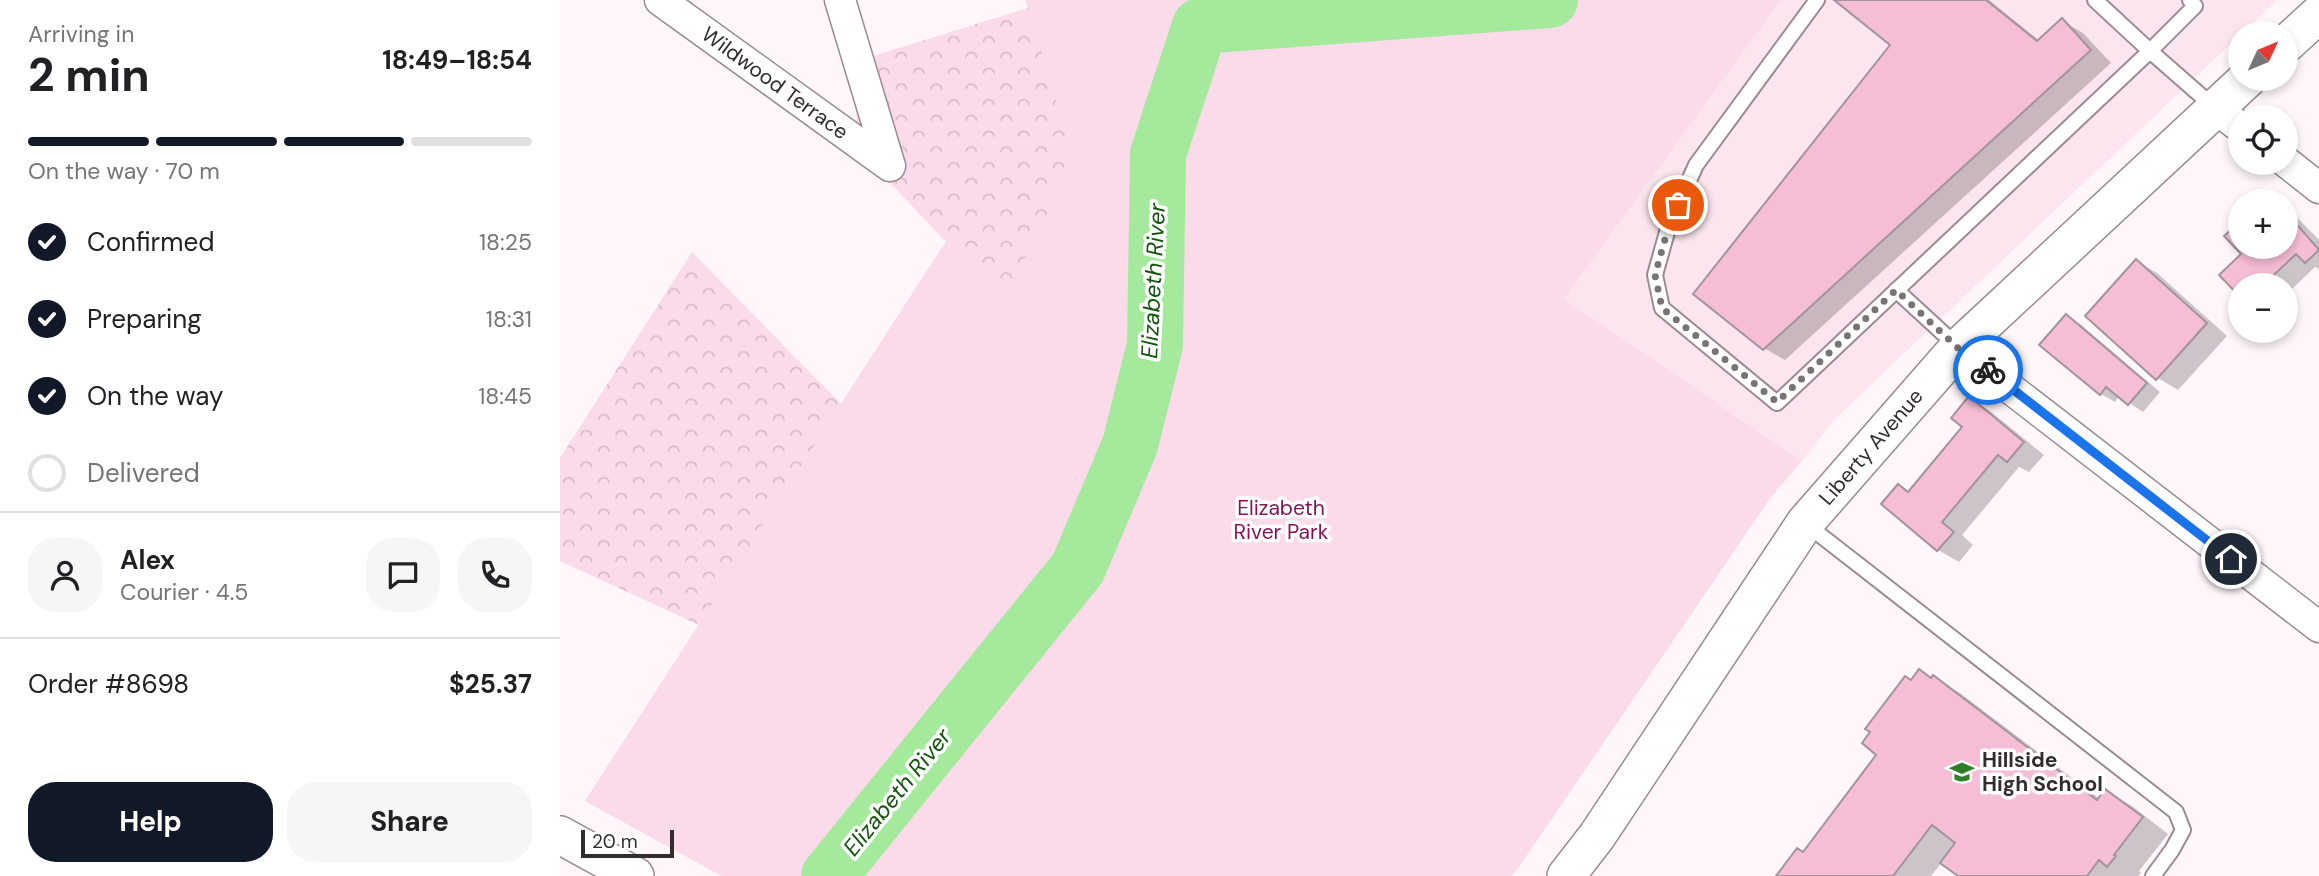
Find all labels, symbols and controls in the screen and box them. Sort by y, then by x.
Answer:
text: Arriving in [28,19,134,49]
street label: Wildwood Terrace [696,20,854,146]
north arrow [2228,21,2298,91]
map controls [2228,21,2298,343]
text: 18:49–18:54 [382,43,532,77]
text: 2 min [28,45,150,105]
button: locate [2228,105,2298,175]
text: On the way · 70 m [28,156,220,186]
pin [1648,175,1708,235]
icon: bag [1659,186,1697,224]
button: + [2228,189,2298,259]
water label: Elizabeth River [1134,201,1172,359]
icon: check [28,223,66,261]
text: Confirmed [87,225,214,259]
text: 18:25 [479,227,532,257]
button: − [2228,273,2298,343]
icon: check [28,300,66,338]
text: Preparing [87,302,202,336]
text: 18:31 [486,304,532,334]
courier [1953,335,2023,405]
icon: bike [1969,351,2007,389]
icon: check [28,377,66,415]
text: On the way [87,379,223,413]
text: 18:45 [478,381,532,411]
street label: Liberty Avenue [1813,383,1929,511]
text: Delivered [87,456,200,490]
park label: Elizabeth River Park [1234,494,1329,546]
pin [2201,529,2261,589]
button: person [28,538,102,612]
button: chat [366,538,440,612]
button: phone [458,538,532,612]
icon: home [2212,540,2250,578]
text: Alex [120,543,175,577]
text: Courier · 4.5 [120,577,248,607]
text: Order #8698 [28,667,189,701]
text: $25.37 [449,667,532,701]
water label: Elizabeth River [836,721,959,862]
place label: Hillside High School [1982,746,2103,798]
school or university icon: Hillside High School [1948,758,1976,786]
button: Help [28,782,273,862]
button: Share [287,782,532,862]
scale bar [581,827,674,859]
text: 20 m [592,829,638,854]

